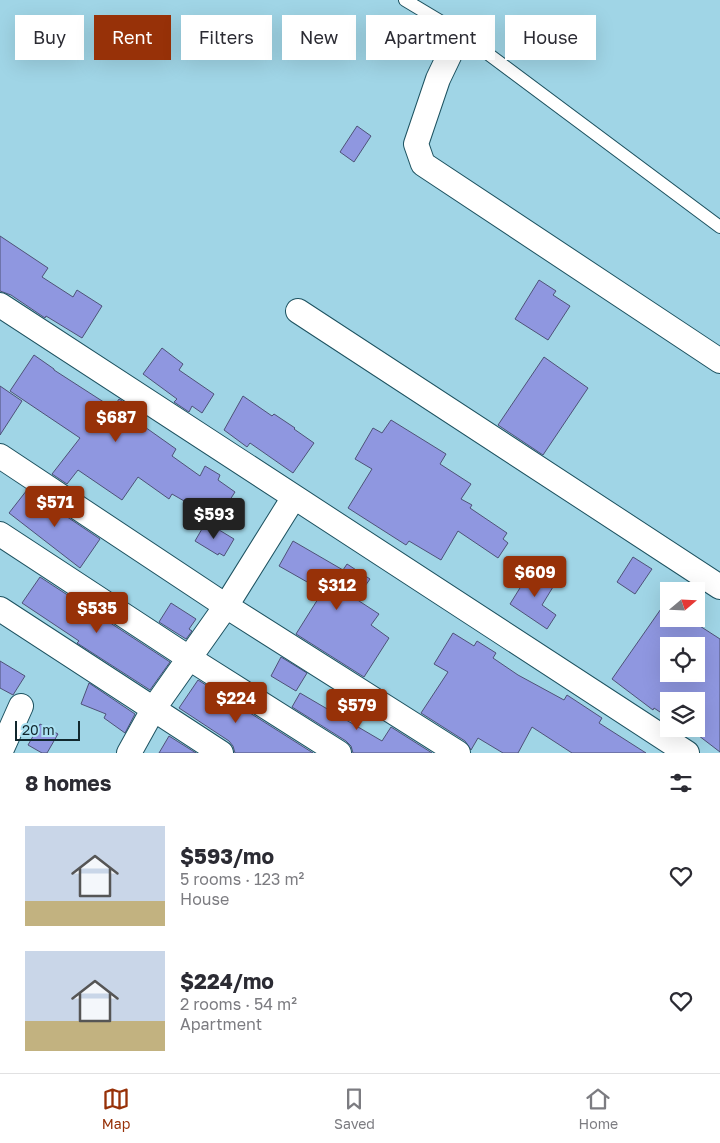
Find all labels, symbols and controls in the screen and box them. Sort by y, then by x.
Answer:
chip: Buy [15,15,84,60]
chip: Rent [94,15,171,60]
chip: Filters [181,15,272,60]
chip: New [282,15,356,60]
chip: Apartment [366,15,495,60]
chip: House [505,15,596,60]
pin: $687 [86,400,146,443]
text: $687 [96,407,136,427]
pin: $571 [25,486,85,528]
text: $571 [36,492,74,512]
pin: $593 [184,498,244,540]
text: $593 [194,504,234,524]
pin: $609 [505,556,565,598]
text: $609 [514,562,556,582]
pin: $312 [307,568,367,611]
text: $312 [318,575,356,595]
north arrow [660,582,705,628]
map controls [660,582,705,737]
pin: $535 [67,592,127,634]
text: $535 [77,598,117,618]
button: locate [660,637,705,682]
pin: $224 [206,682,266,724]
text: $224 [216,688,256,708]
pin: $579 [327,688,387,731]
button: layers [660,692,705,737]
text: $579 [337,695,377,715]
scale bar [15,718,80,741]
text: 20 m [22,721,55,738]
icon: filters [667,769,695,797]
text: 8 homes [25,770,112,796]
text: $593/mo [180,843,274,869]
icon: home [65,846,125,906]
icon: heart [667,862,695,890]
text: 5 rooms · 123 m² [180,869,304,889]
text: House [180,889,229,909]
text: $224/mo [180,968,274,994]
icon: home [65,971,125,1031]
icon: heart [667,987,695,1015]
text: 2 rooms · 54 m² [180,994,297,1014]
text: Apartment [180,1014,262,1034]
tab: Map [102,1085,130,1132]
tab: Saved [334,1085,375,1132]
tab: Home [579,1085,618,1132]

